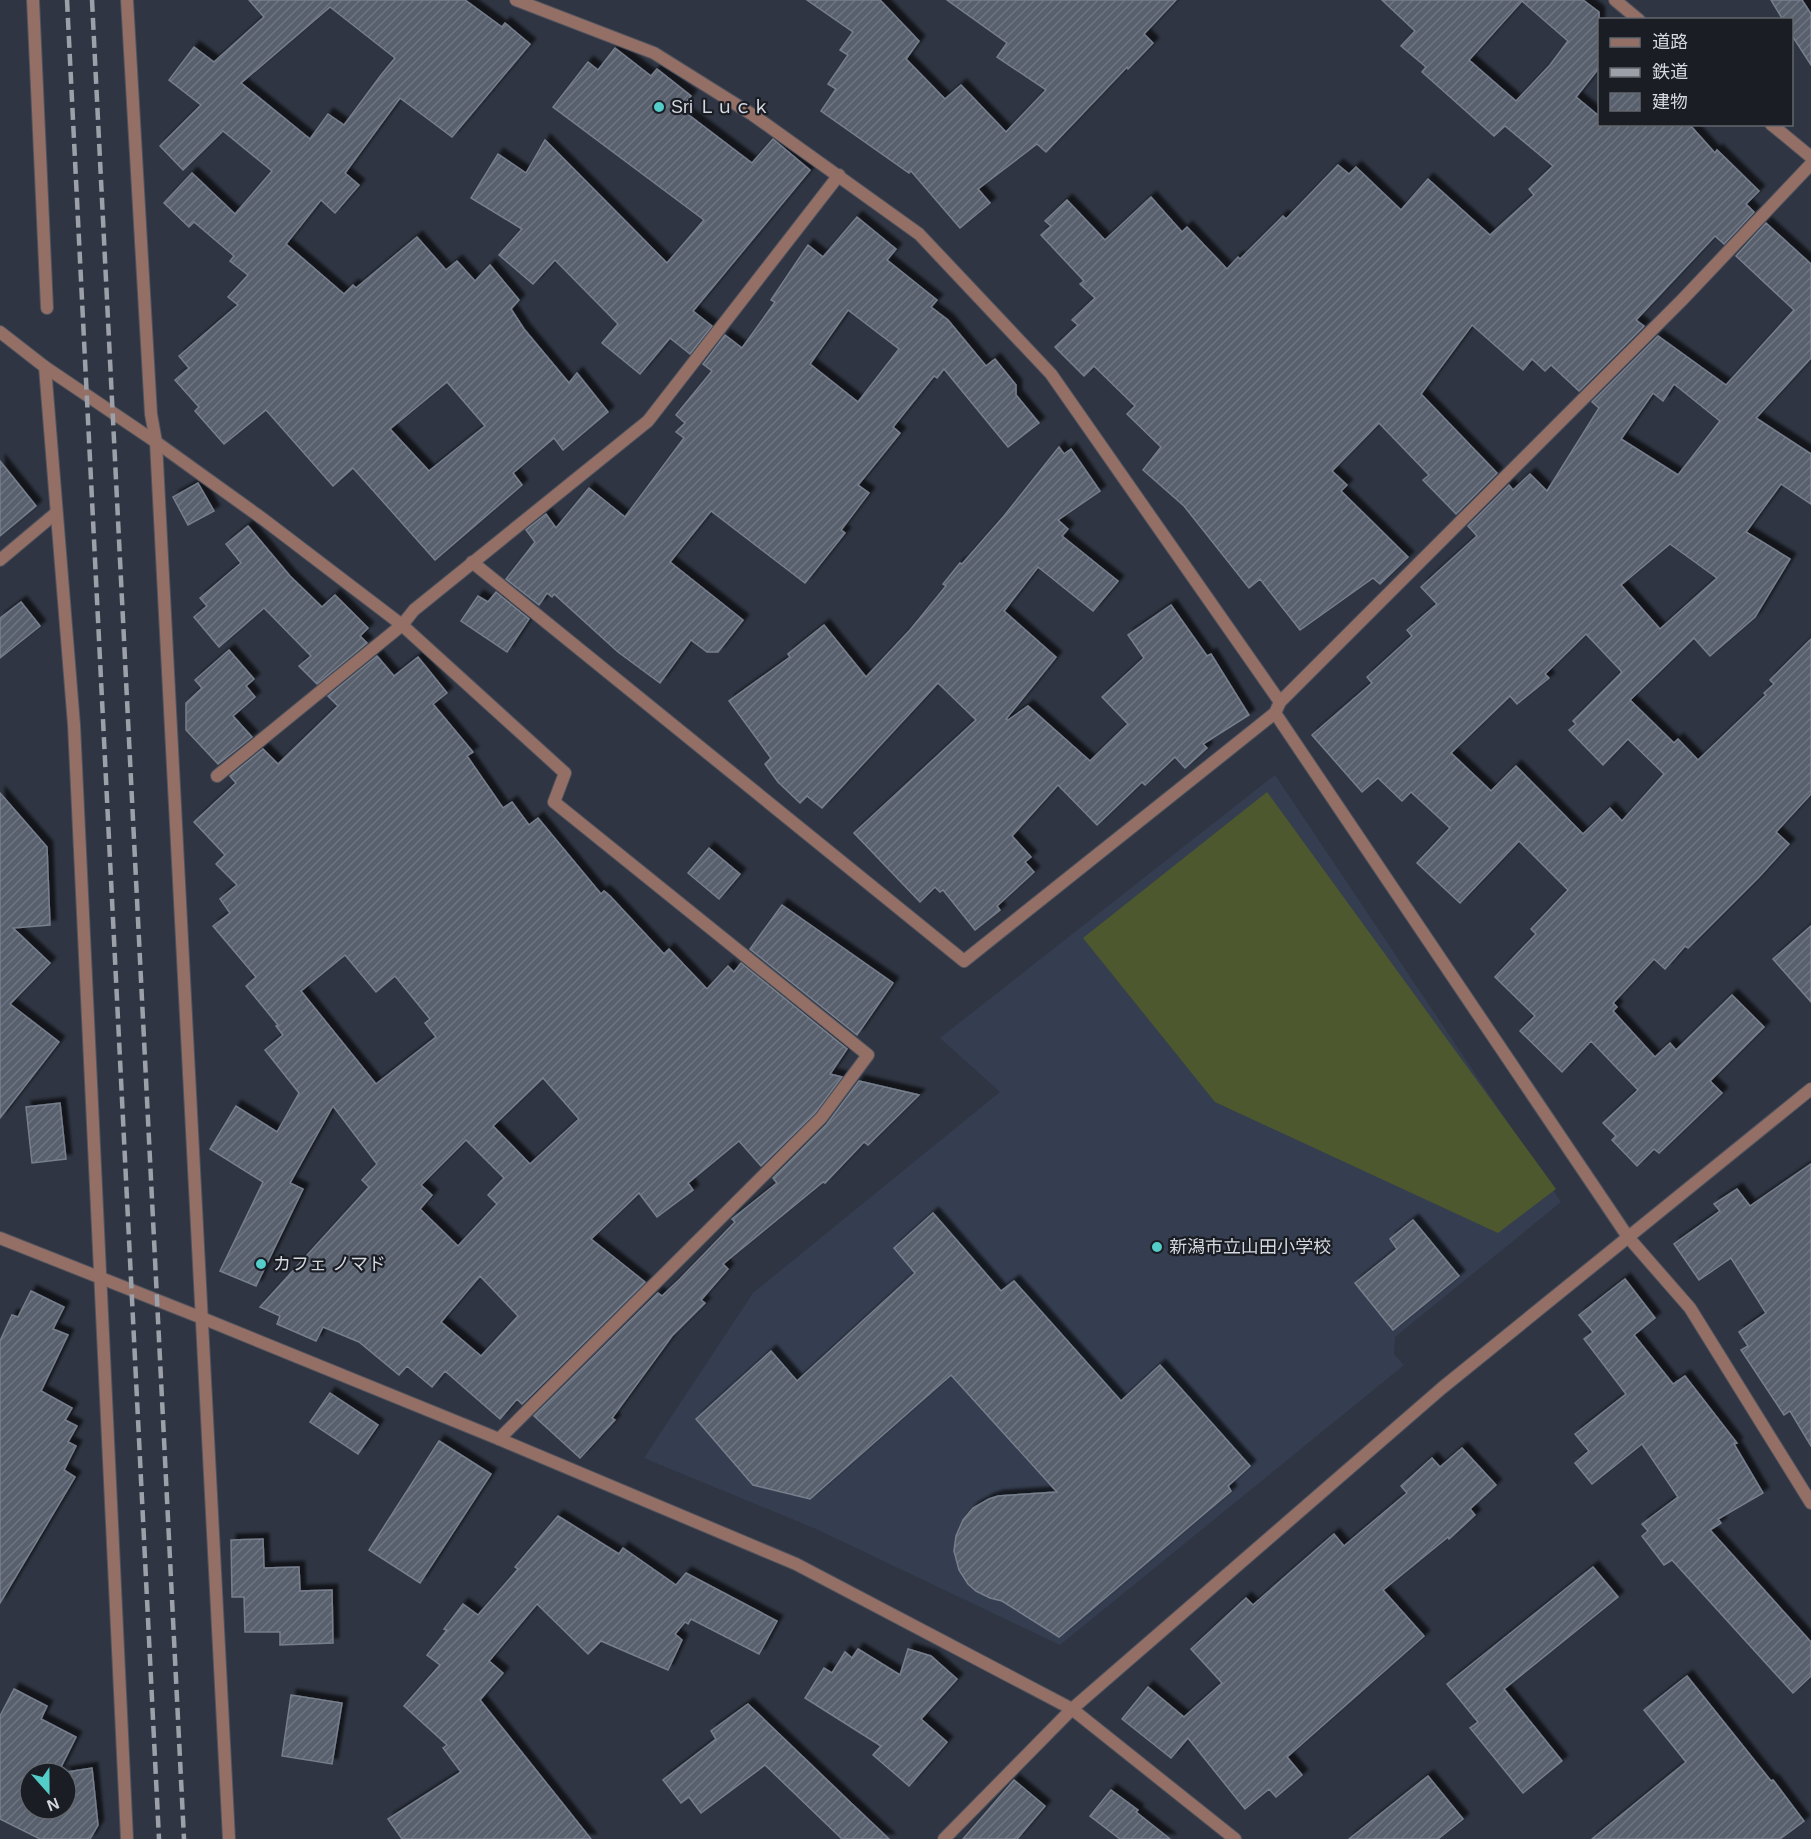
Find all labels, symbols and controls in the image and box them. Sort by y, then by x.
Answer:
legend [1598,18,1793,126]
text: 道路 [1652,32,1688,52]
text: 鉄道 [1652,62,1688,82]
text: 建物 [1652,92,1688,112]
place label: Sri Ｌｕｃｋ [671,97,770,117]
marker: Sri Ｌｕｃｋ [652,100,666,114]
place label: 新潟市立山田小学校 [1169,1237,1331,1257]
marker: 新潟市立山田小学校 [1150,1240,1164,1254]
place label: カフェ ノマド [273,1254,386,1274]
marker: カフェ ノマド [254,1257,268,1271]
north arrow [18,1761,78,1821]
text: N [45,1795,62,1815]

